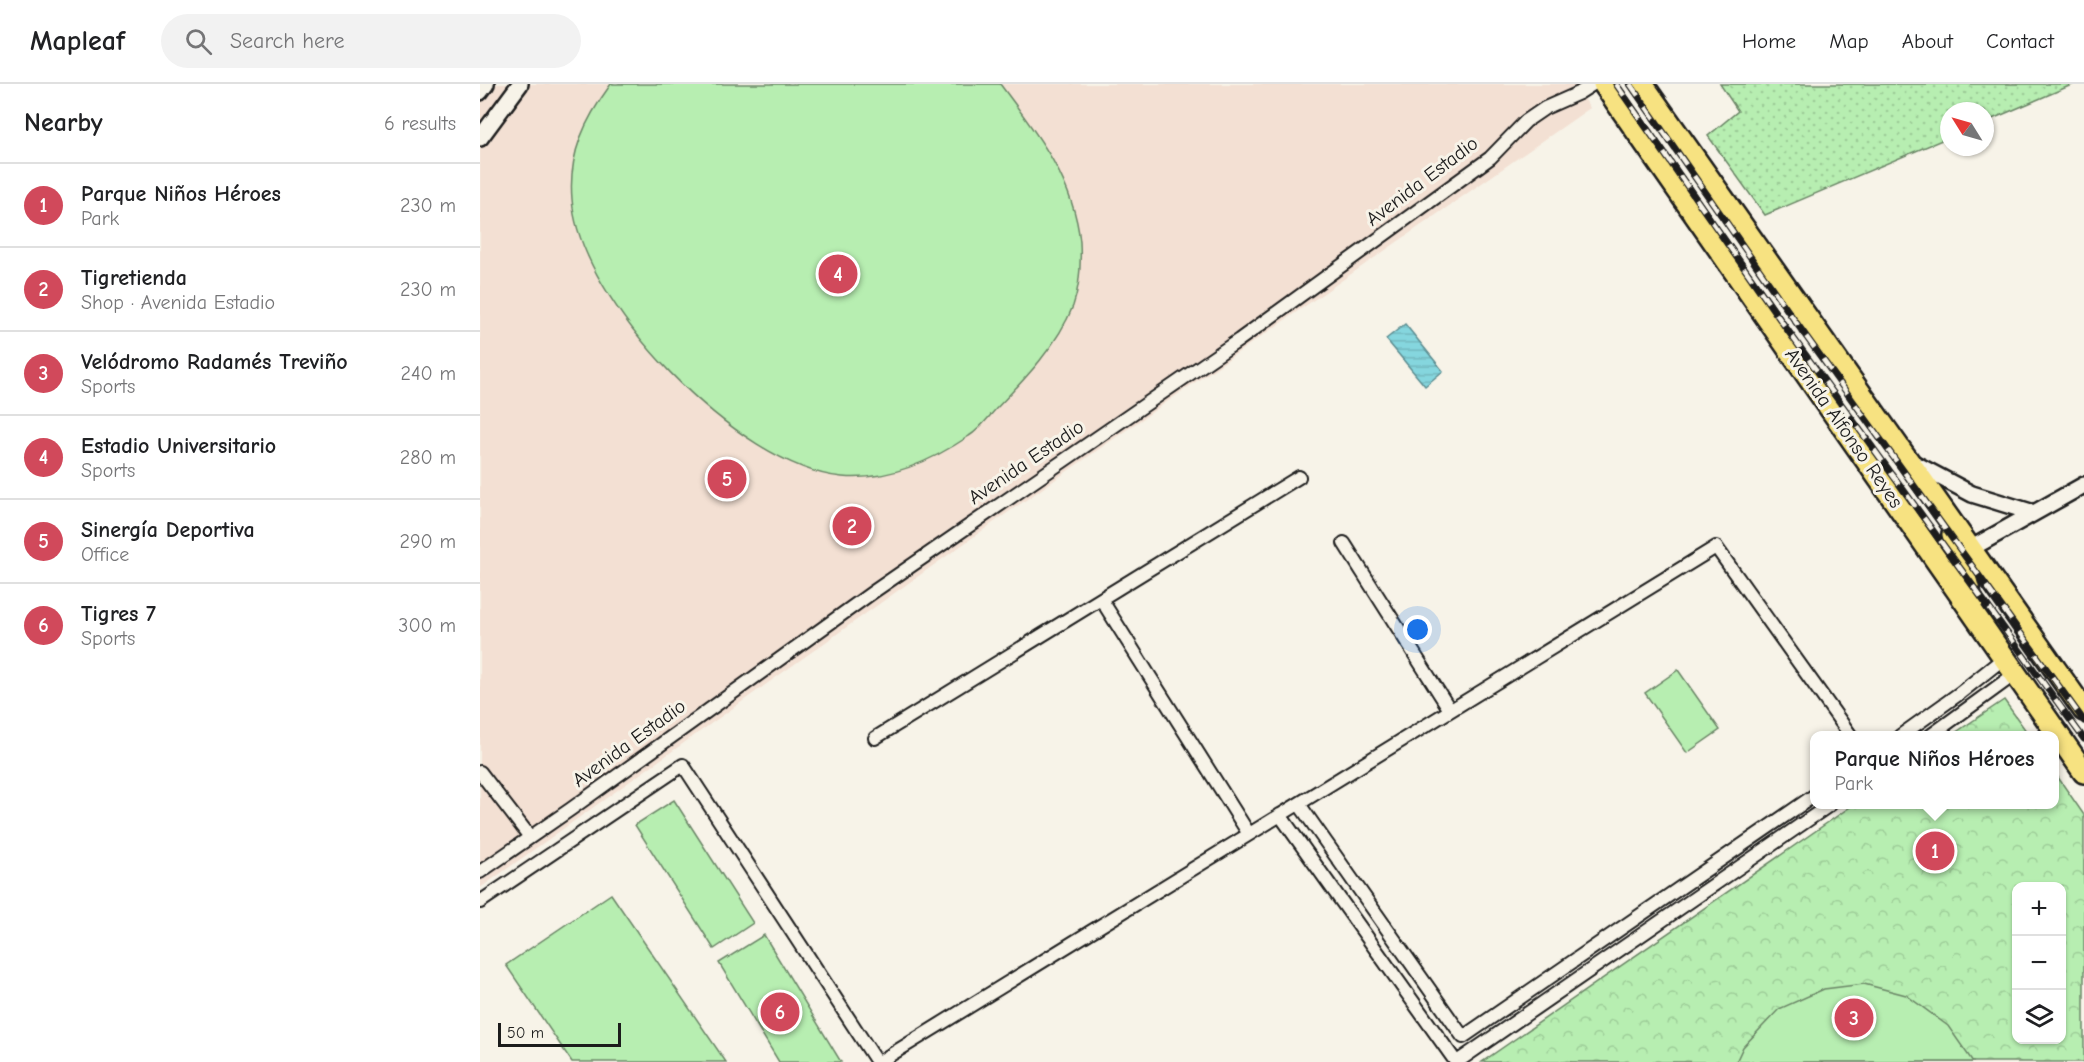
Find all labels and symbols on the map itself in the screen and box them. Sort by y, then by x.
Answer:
north arrow [1940,102,1994,156]
street label: Avenida Estadio [1361,131,1483,231]
pin: 4 [818,252,858,297]
street label: Avenida Alfonso Reyes [1780,344,1908,512]
street label: Avenida Estadio [964,415,1088,509]
pin: 5 [708,456,746,502]
pin: 2 [832,504,872,548]
your location [1403,615,1432,644]
street label: Avenida Estadio [568,694,690,792]
pin: 1 [1916,828,1954,873]
pin: 6 [760,990,800,1034]
pin: 3 [1834,996,1874,1040]
scale bar [498,1020,621,1048]

